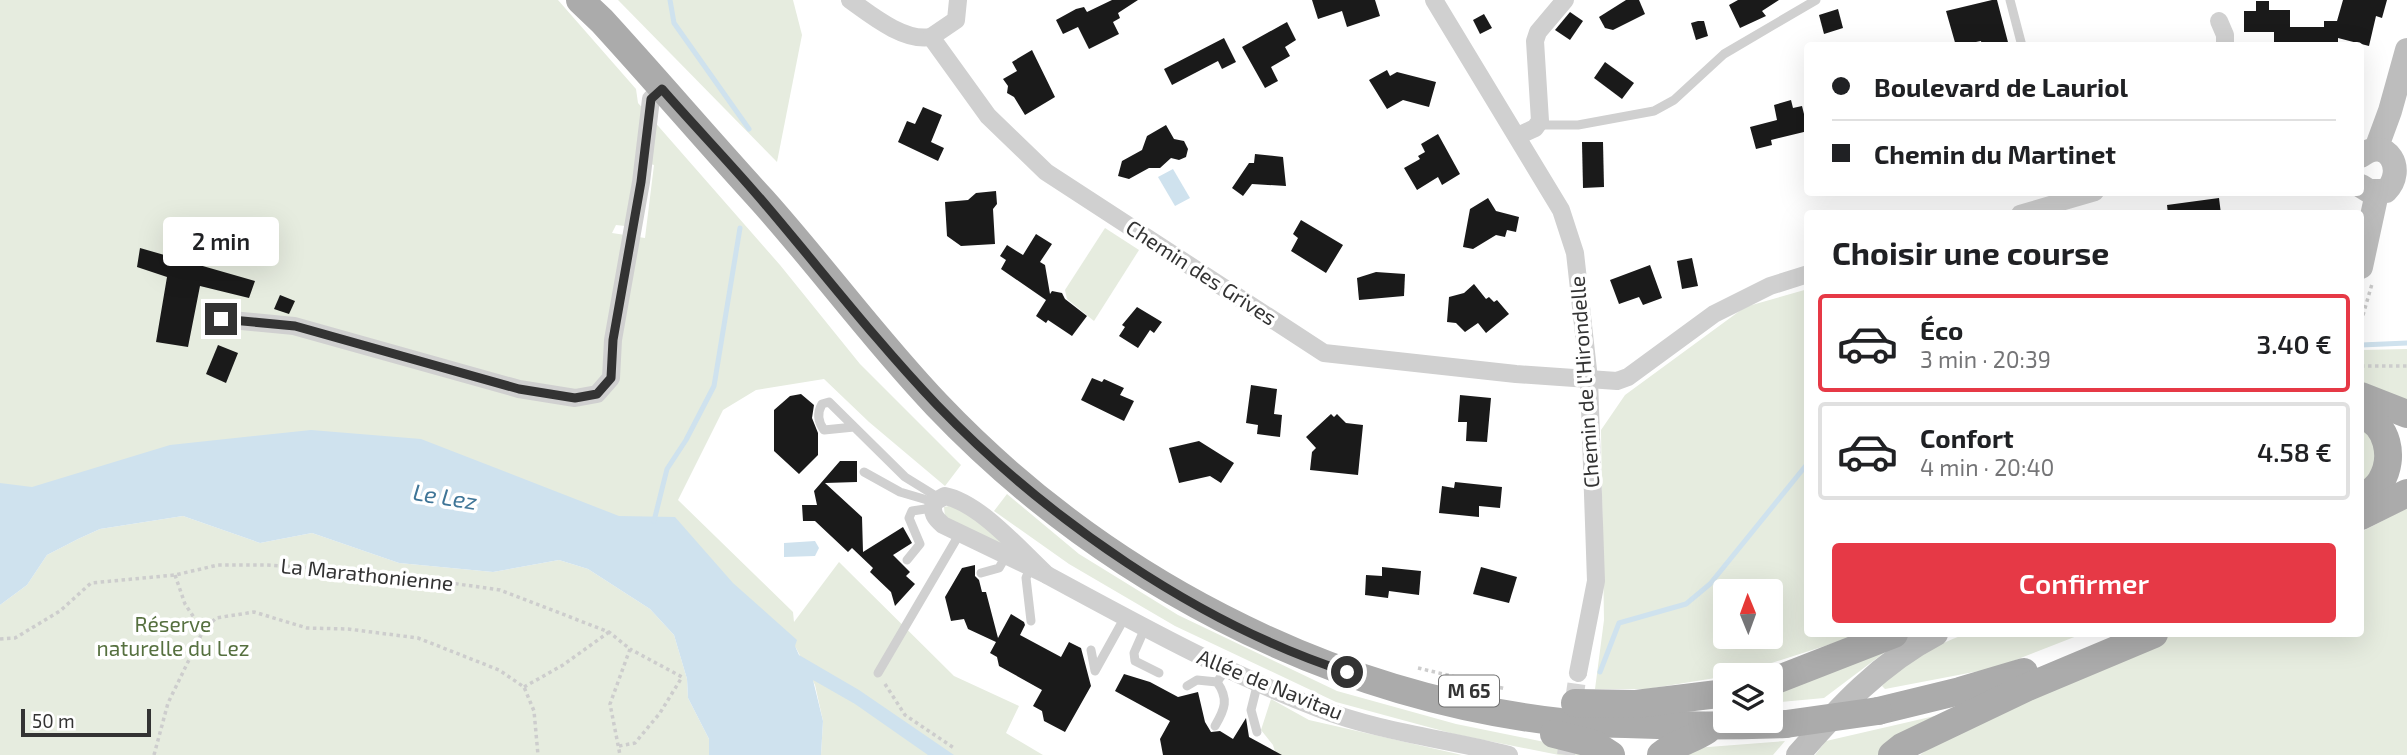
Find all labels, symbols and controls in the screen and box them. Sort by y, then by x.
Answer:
text: Boulevard de Lauriol [1874,71,2128,102]
text: Chemin du Martinet [1874,138,2116,169]
street label: Chemin des Grives [1122,214,1282,330]
callout: 2 min [163,218,279,266]
text: 2 min [192,227,250,255]
text: Choisir une course [1832,233,2109,271]
street label: Chemin de l'Hirondelle [1564,275,1603,489]
route end [205,303,237,335]
icon: car [1836,312,1899,375]
text: Éco [1920,314,1963,345]
text: 3.40 € [2257,328,2332,359]
text: 3 min · 20:39 [1920,345,2051,373]
icon: car [1836,420,1899,483]
text: Confort [1920,422,2014,453]
text: 4.58 € [2257,436,2332,467]
text: 4 min · 20:40 [1920,453,2054,481]
water label: Le Lez [411,477,480,515]
button: Confirmer [1832,543,2336,623]
street label: La Marathonienne [280,552,455,595]
north arrow [1713,579,1783,649]
map controls [1713,579,1783,733]
park label: Réserve naturelle du Lez [97,611,249,660]
street label: Allée de Navitau [1194,643,1347,724]
route start [1331,656,1363,688]
button: layers [1713,663,1783,733]
road number: M 65 [1439,676,1499,706]
scale bar [21,706,150,738]
text: 50 m [32,709,75,732]

